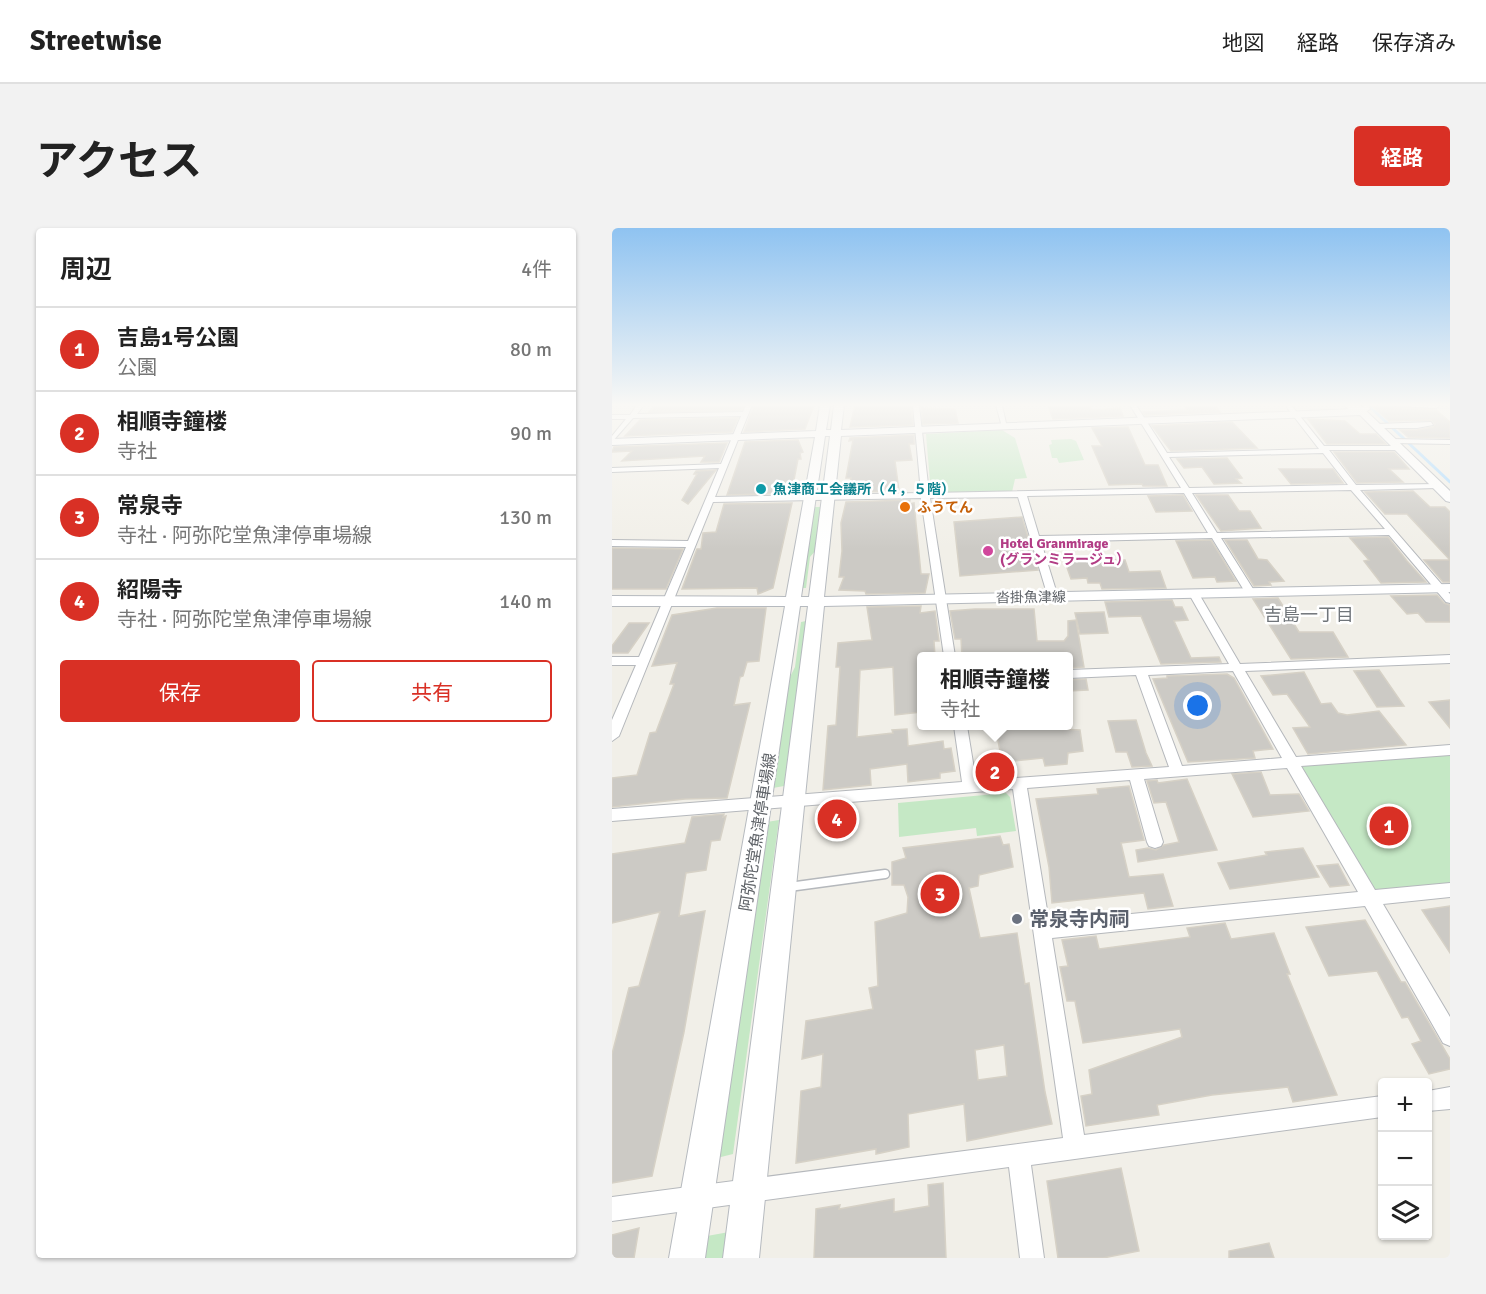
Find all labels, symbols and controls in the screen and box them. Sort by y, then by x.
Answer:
text: Streetwise [30,24,162,58]
text: 地図 [1222,30,1264,56]
text: 経路 [1297,30,1339,56]
text: 保存済み [1372,30,1456,56]
button: 経路 [1354,126,1450,186]
text: アクセス [36,136,202,187]
text: 周辺 [60,254,112,286]
text: 4件 [521,257,552,282]
text: 吉島1号公園 [117,324,239,351]
text: 1 [74,337,85,362]
text: 80 m [510,337,552,362]
text: 公園 [117,355,157,380]
text: 相順寺鐘楼 [117,408,227,435]
text: 2 [74,421,85,446]
text: 90 m [510,421,552,446]
text: 寺社 [117,439,157,464]
place label: 魚津商工会議所（４，５階） [773,481,955,498]
marker: 魚津商工会議所（４，５階） [754,482,768,496]
text: 常泉寺 [117,492,183,519]
place label: ふうてん [917,499,973,516]
marker: ふうてん [898,500,912,514]
text: 3 [74,505,85,530]
text: 130 m [499,505,552,530]
text: 寺社 · 阿弥陀堂魚津停車場線 [117,523,372,548]
place label: Hotel Granmirage (グランミラージュ） [1000,535,1130,568]
marker: Hotel Granmirage (グランミラージュ） [981,544,995,558]
text: 紹陽寺 [117,576,183,603]
street label: 沓掛魚津線 [996,588,1066,607]
text: 4 [74,589,85,614]
text: 140 m [499,589,552,614]
district label: 吉島一丁目 [1264,604,1354,626]
text: 寺社 · 阿弥陀堂魚津停車場線 [117,607,372,632]
popup [917,652,1073,730]
button: 保存 [60,660,300,722]
button: 共有 [312,660,552,722]
text: 相順寺鐘楼 [940,666,1050,693]
your location [1183,691,1212,720]
text: 寺社 [940,697,980,722]
pin: 2 [976,750,1015,794]
street label: 阿弥陀堂魚津停車場線 [736,752,780,913]
pin: 4 [818,796,856,842]
pin: 1 [1370,804,1408,848]
pin: 3 [920,872,960,916]
place label: 常泉寺内祠 [1029,907,1129,932]
marker: 常泉寺内祠 [1010,912,1024,926]
map controls [1378,1078,1432,1240]
button: + [1378,1078,1432,1132]
button: − [1378,1132,1432,1186]
button: layers [1378,1186,1432,1240]

